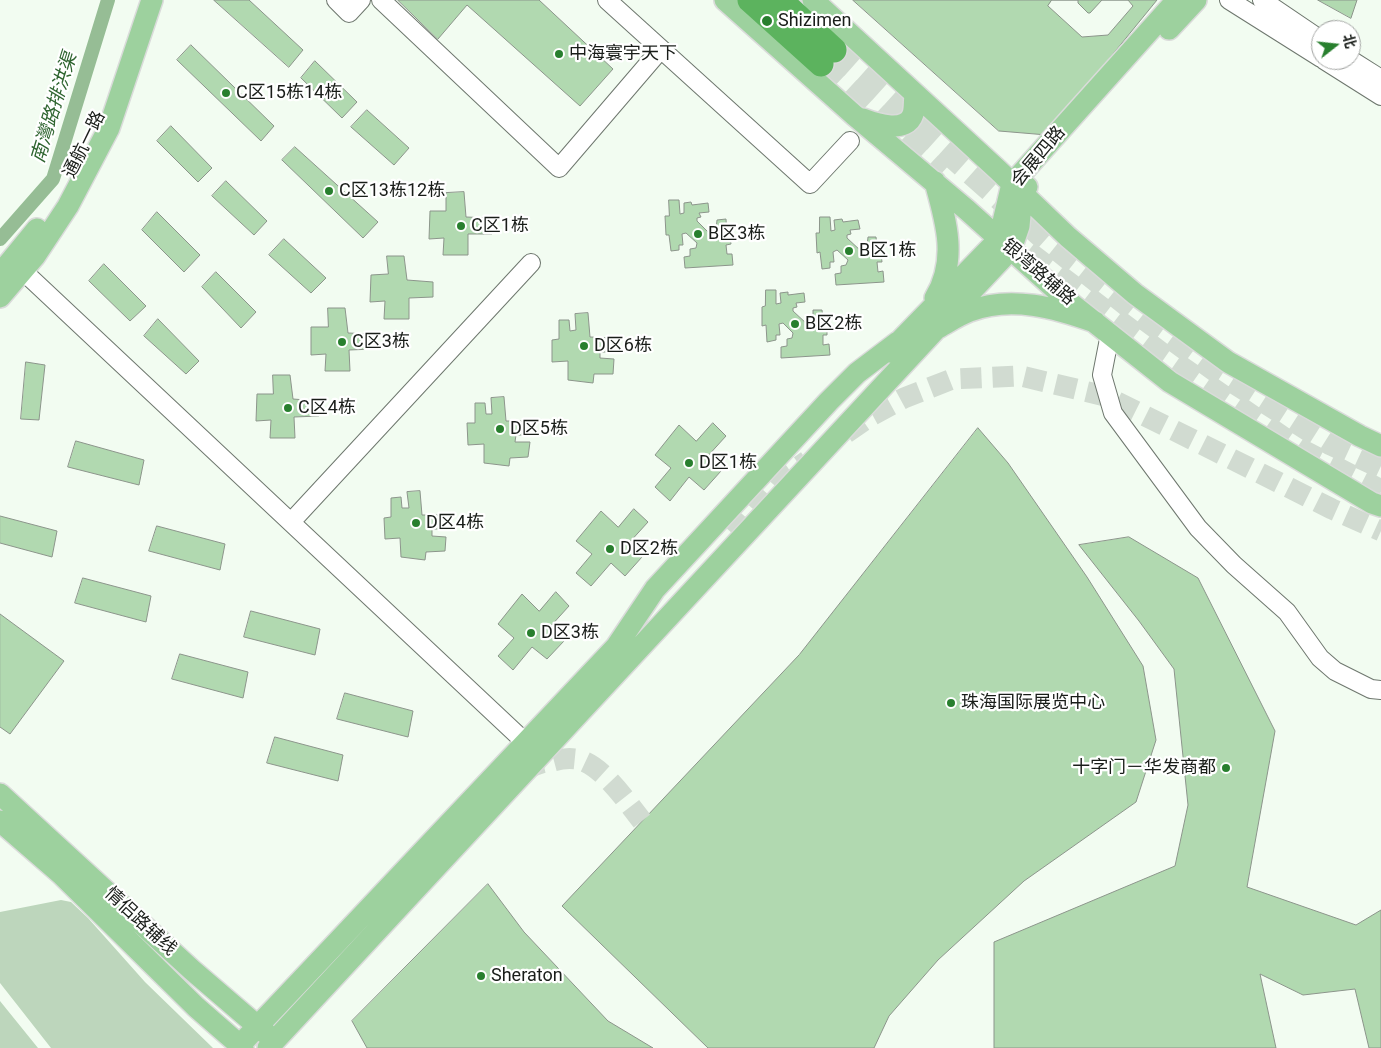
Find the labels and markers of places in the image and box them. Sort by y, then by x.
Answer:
place label: Shizimen [778,10,852,32]
marker: Shizimen [760,14,774,28]
place label: 中海寰宇天下 [569,43,677,65]
marker: 中海寰宇天下 [553,48,565,60]
place label: C区15栋14栋 [236,82,342,104]
marker: C区15栋14栋 [220,87,232,99]
place label: C区13栋12栋 [339,180,445,202]
marker: C区13栋12栋 [323,185,335,197]
place label: C区1栋 [471,215,529,237]
marker: C区1栋 [455,220,467,232]
place label: B区3栋 [708,223,765,245]
marker: B区3栋 [692,228,704,240]
place label: B区1栋 [859,240,916,262]
marker: B区1栋 [843,245,855,257]
place label: B区2栋 [805,313,862,335]
marker: B区2栋 [789,318,801,330]
place label: C区3栋 [352,331,410,353]
place label: D区6栋 [594,335,652,357]
marker: C区3栋 [336,336,348,348]
marker: D区6栋 [578,340,590,352]
place label: C区4栋 [298,397,356,419]
marker: C区4栋 [282,402,294,414]
place label: D区5栋 [510,418,568,440]
marker: D区5栋 [494,423,506,435]
place label: D区1栋 [699,452,757,474]
marker: D区1栋 [683,457,695,469]
place label: D区4栋 [426,512,484,534]
marker: D区4栋 [410,517,422,529]
place label: D区2栋 [620,538,678,560]
marker: D区2栋 [604,543,616,555]
place label: D区3栋 [541,622,599,644]
marker: D区3栋 [525,627,537,639]
place label: 珠海国际展览中心 [961,692,1105,714]
marker: 珠海国际展览中心 [945,697,957,709]
place label: 十字门－华发商都 [1072,757,1216,779]
marker: 十字门－华发商都 [1220,762,1232,774]
place label: Sheraton [491,965,563,987]
marker: Sheraton [475,970,487,982]

